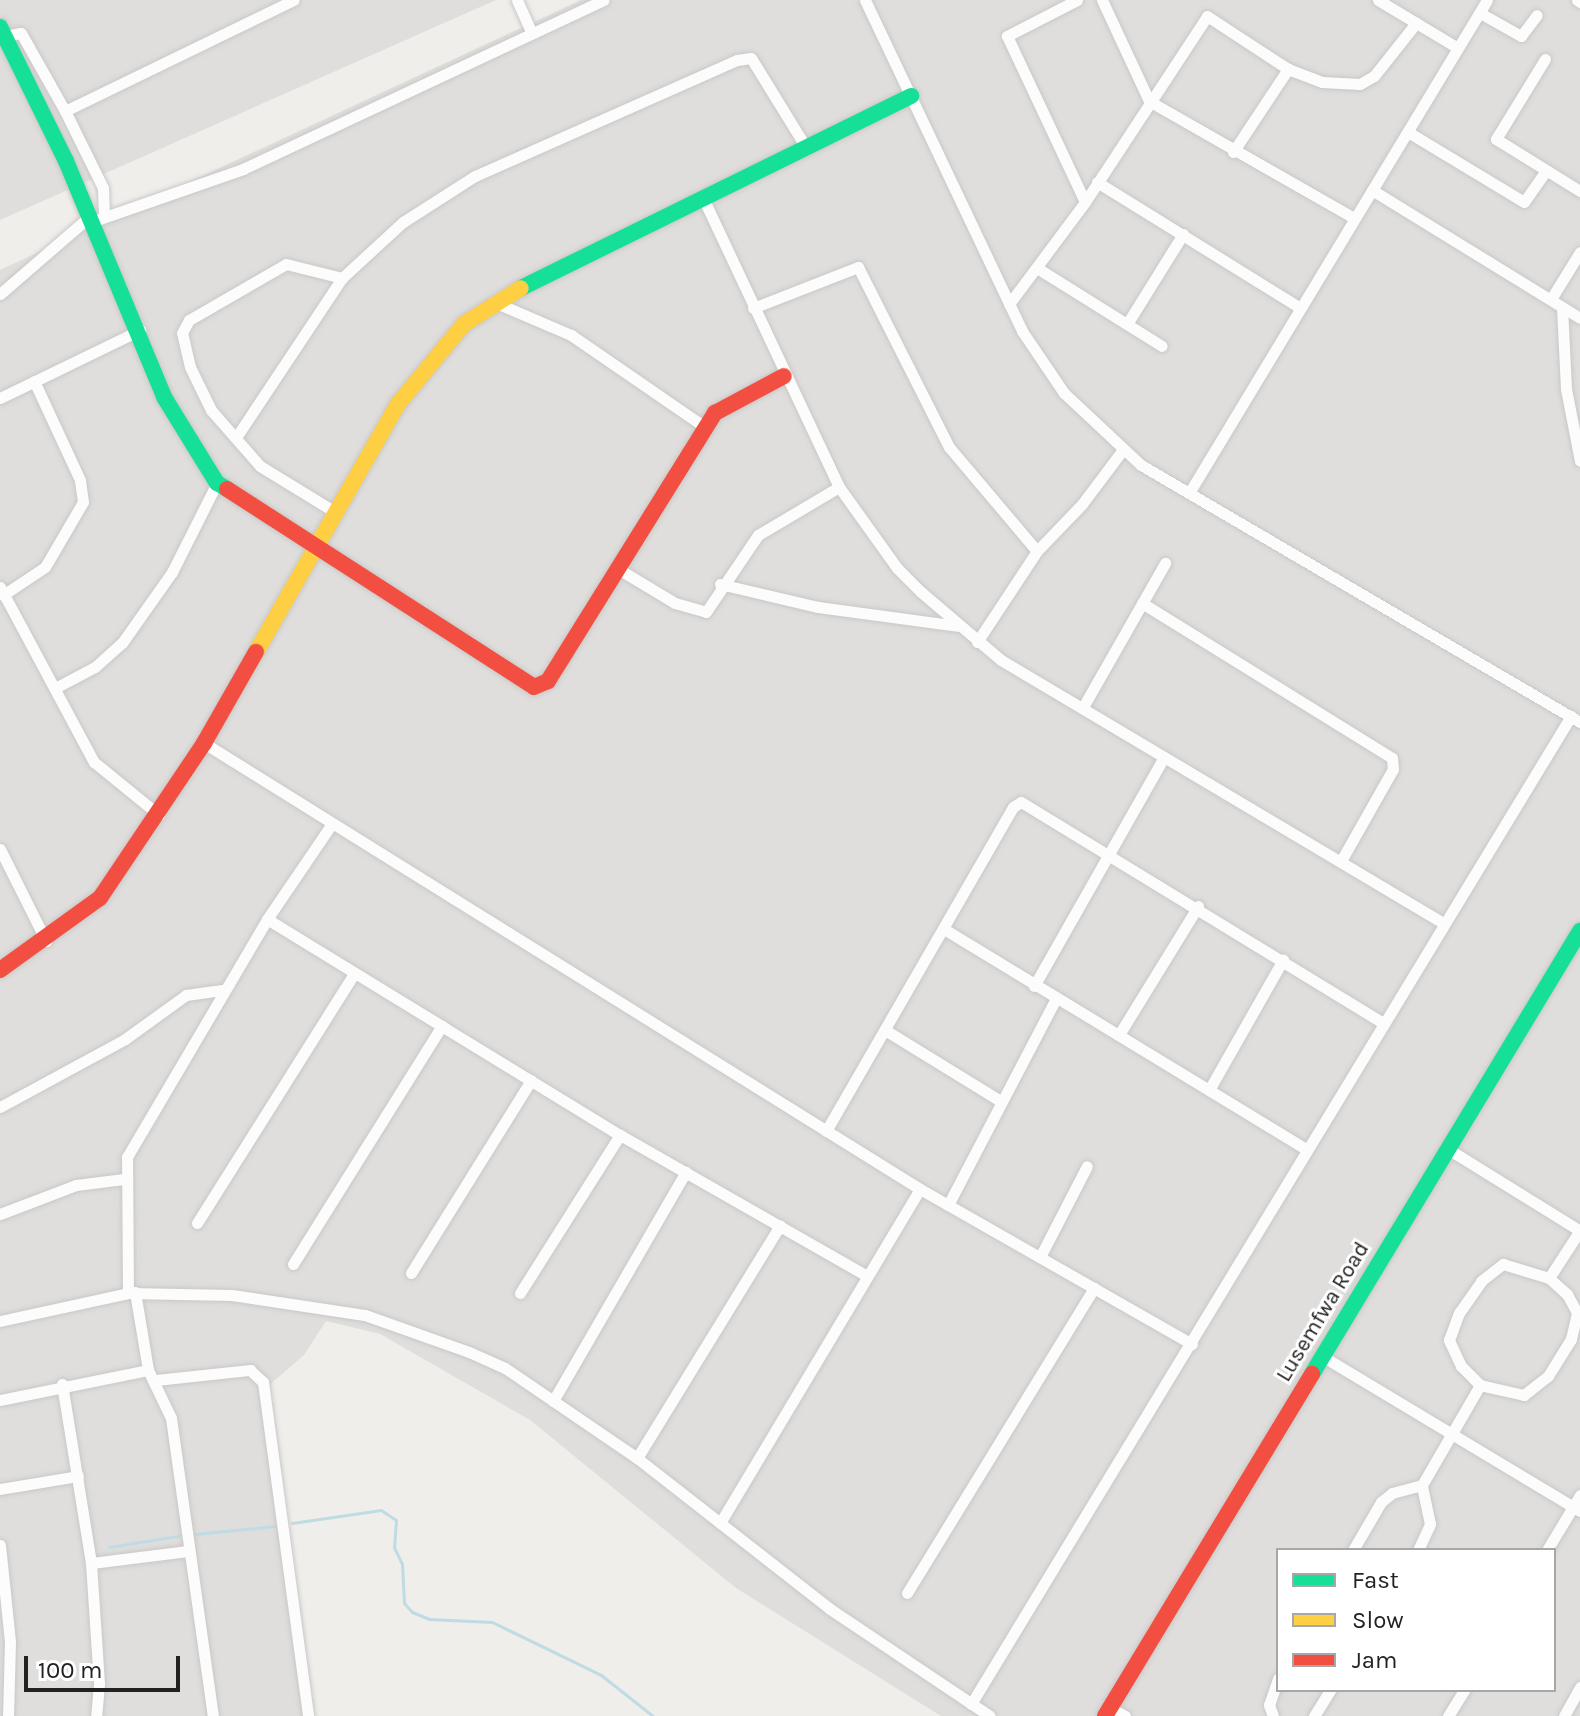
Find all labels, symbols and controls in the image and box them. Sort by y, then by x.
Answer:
street label: Lusemfwa Road [1271,1237,1375,1387]
legend [1276,1548,1556,1692]
text: Fast [1352,1566,1399,1594]
text: Slow [1352,1606,1404,1634]
scale bar [28,1640,184,1690]
text: Jam [1352,1646,1397,1674]
text: 100 m [38,1656,103,1684]

